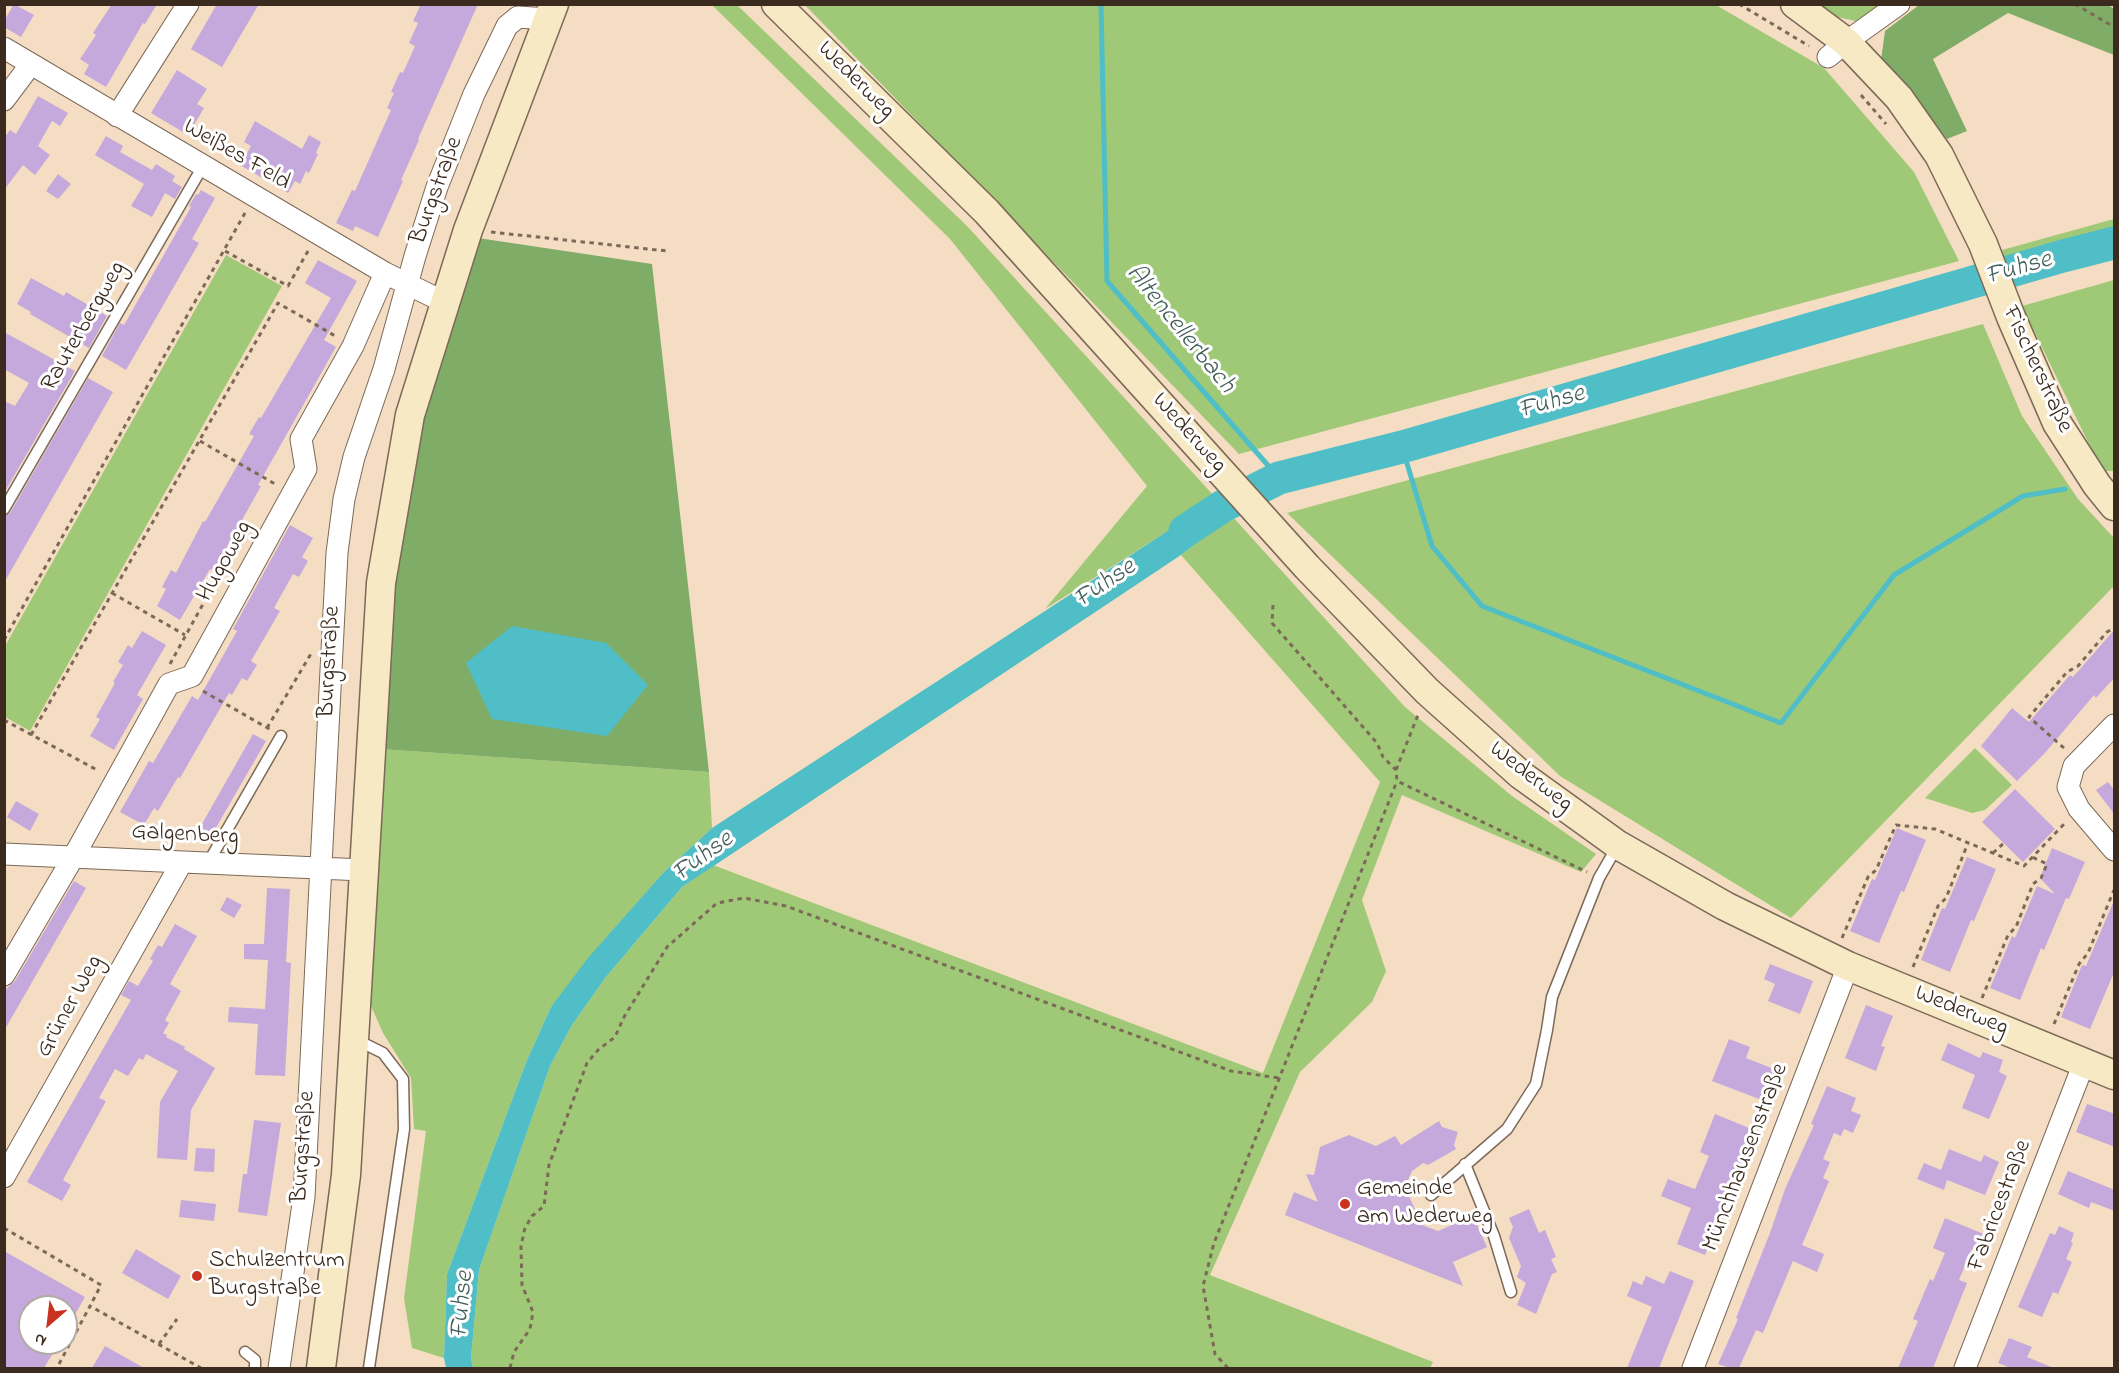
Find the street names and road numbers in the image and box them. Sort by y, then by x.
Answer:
street label: Wederweg [810,36,900,126]
street label: Weißes Feld [177,114,295,198]
street label: Burgstraße [405,133,471,249]
street label: Rauterbergweg [36,257,134,397]
street label: Fischerstraße [1994,302,2078,438]
street label: Wederweg [1144,388,1232,480]
street label: Hugoweg [192,516,260,608]
street label: Burgstraße [314,605,348,719]
street label: Wederweg [1482,736,1578,820]
street label: Galgenberg [131,819,239,853]
street label: Grüner Weg [31,951,111,1063]
street label: Wederweg [1910,980,2012,1044]
street label: Münchhausenstraße [1698,1060,1796,1256]
street label: Burgstraße [287,1090,323,1204]
street label: Fabricestraße [1963,1136,2039,1276]

